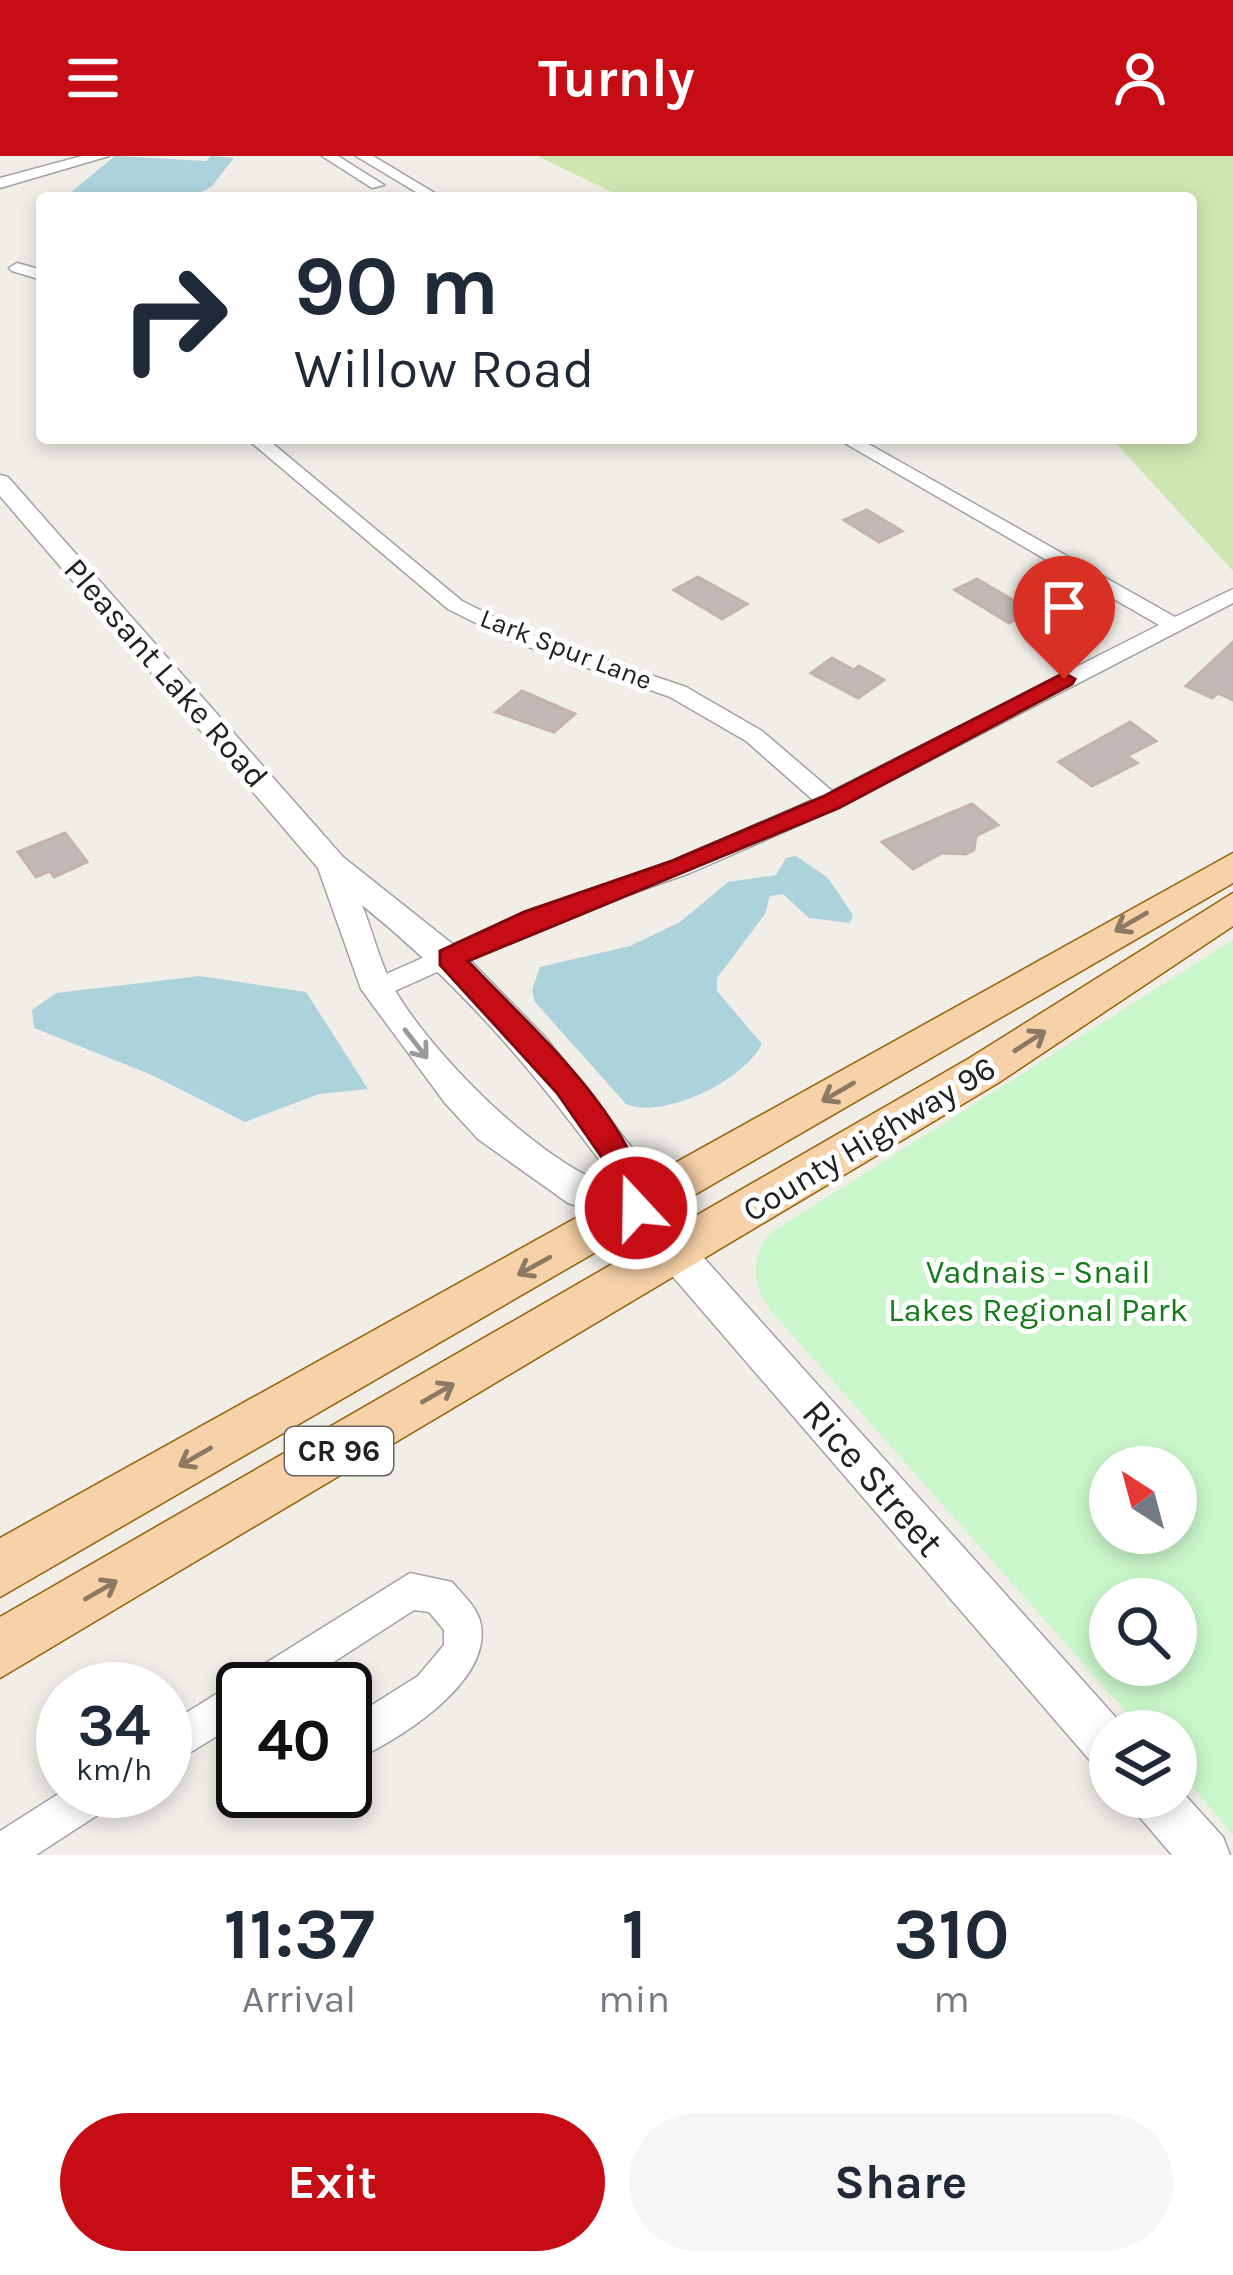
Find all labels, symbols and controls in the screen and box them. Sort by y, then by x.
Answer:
icon: menu [60,45,126,111]
icon: person [1107,45,1173,111]
text: Turnly [538,46,695,110]
text: 90 m [294,237,499,335]
icon: right [96,240,252,396]
text: Willow Road [294,337,594,401]
street label: Pleasant Lake Road [56,551,276,795]
pin [1013,556,1115,679]
icon: arrive [1031,574,1097,640]
street label: Lark Spur Lane [476,602,656,696]
one-way arrow [1114,911,1149,935]
one-way arrow [402,1028,429,1060]
one-way arrow [1012,1029,1046,1053]
street label: County Highway 96 [736,1049,1002,1229]
one-way arrow [822,1081,857,1105]
position arrow [573,1145,699,1271]
park label: Vadnais - Snail Lakes Regional Park [888,1253,1188,1329]
one-way arrow [518,1254,553,1278]
one-way arrow [420,1381,455,1405]
street label: Rice Street [793,1390,953,1566]
road number: CR 96 [285,1427,393,1475]
one-way arrow [178,1445,213,1469]
north arrow [1089,1446,1197,1554]
map controls [1089,1446,1197,1818]
one-way arrow [83,1577,118,1601]
button: search [1089,1578,1197,1686]
speed limit sign: 40 [216,1662,372,1818]
text: 34 [77,1690,151,1760]
button: layers [1089,1710,1197,1818]
text: km/h [76,1752,152,1788]
text: 11:37 [223,1892,375,1976]
text: 1 [621,1892,647,1976]
text: 310 [893,1892,1009,1976]
text: Arrival [242,1976,356,2022]
text: min [598,1976,670,2022]
text: m [933,1976,970,2022]
button: Exit [60,2113,605,2251]
button: Share [629,2113,1173,2251]

